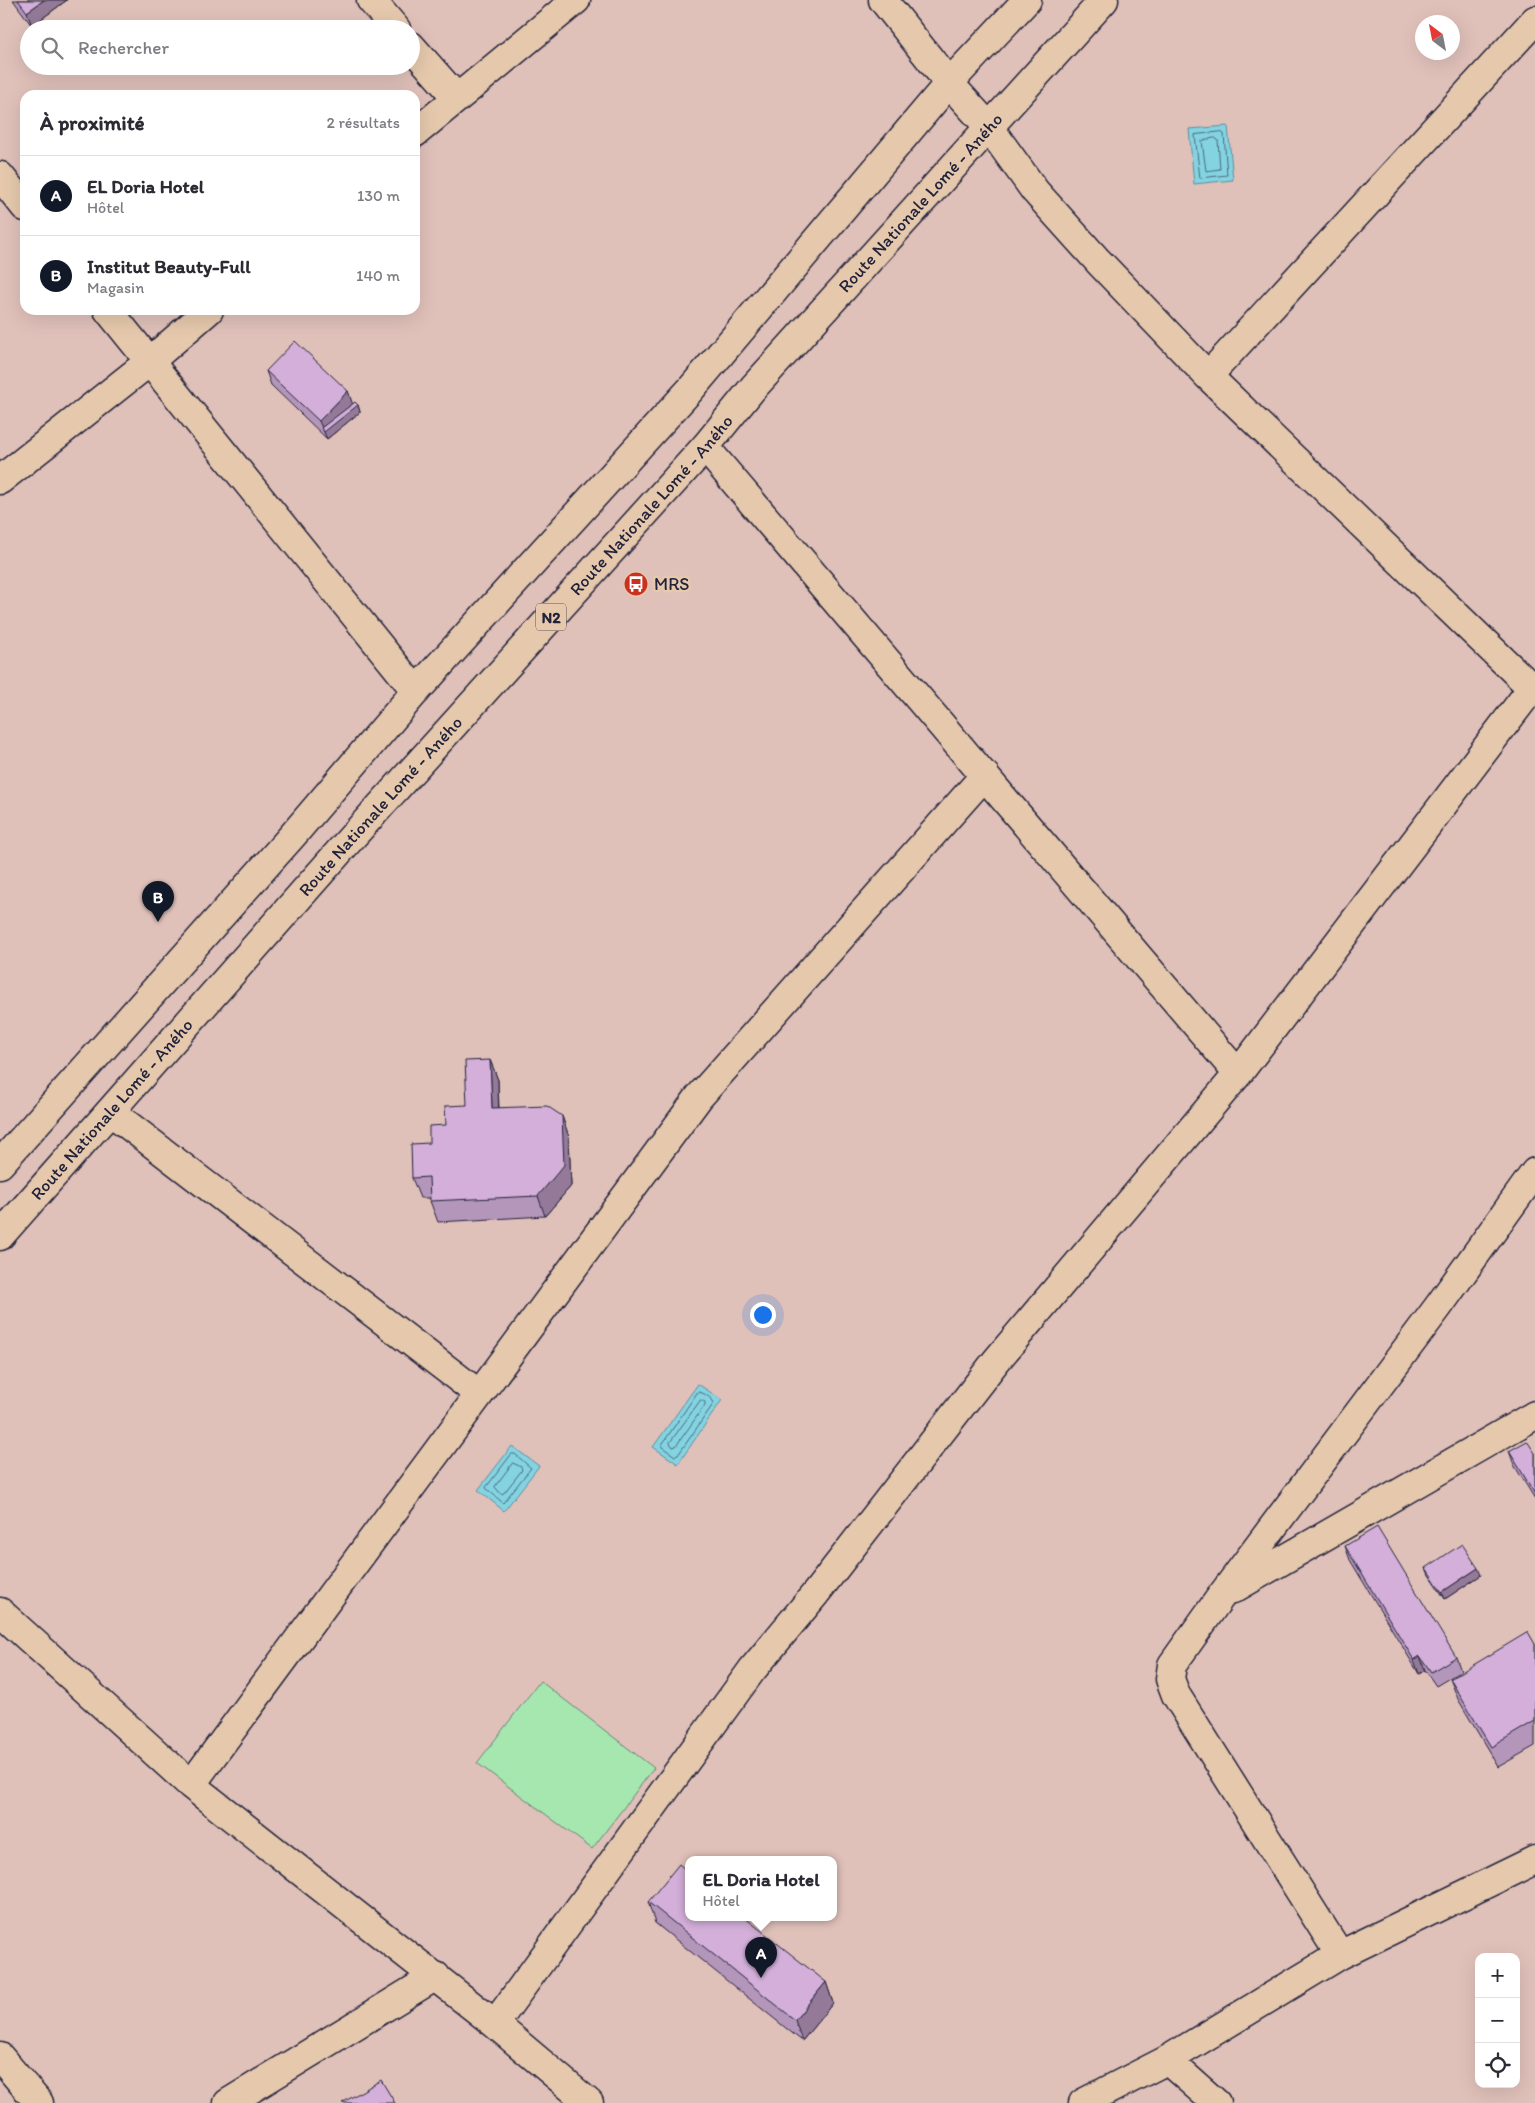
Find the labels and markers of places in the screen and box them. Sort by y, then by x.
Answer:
bus stop icon: MRS [623,571,649,597]
place label: MRS [654,573,689,595]
pin: B [142,881,174,922]
pin: A [745,1937,777,1978]

